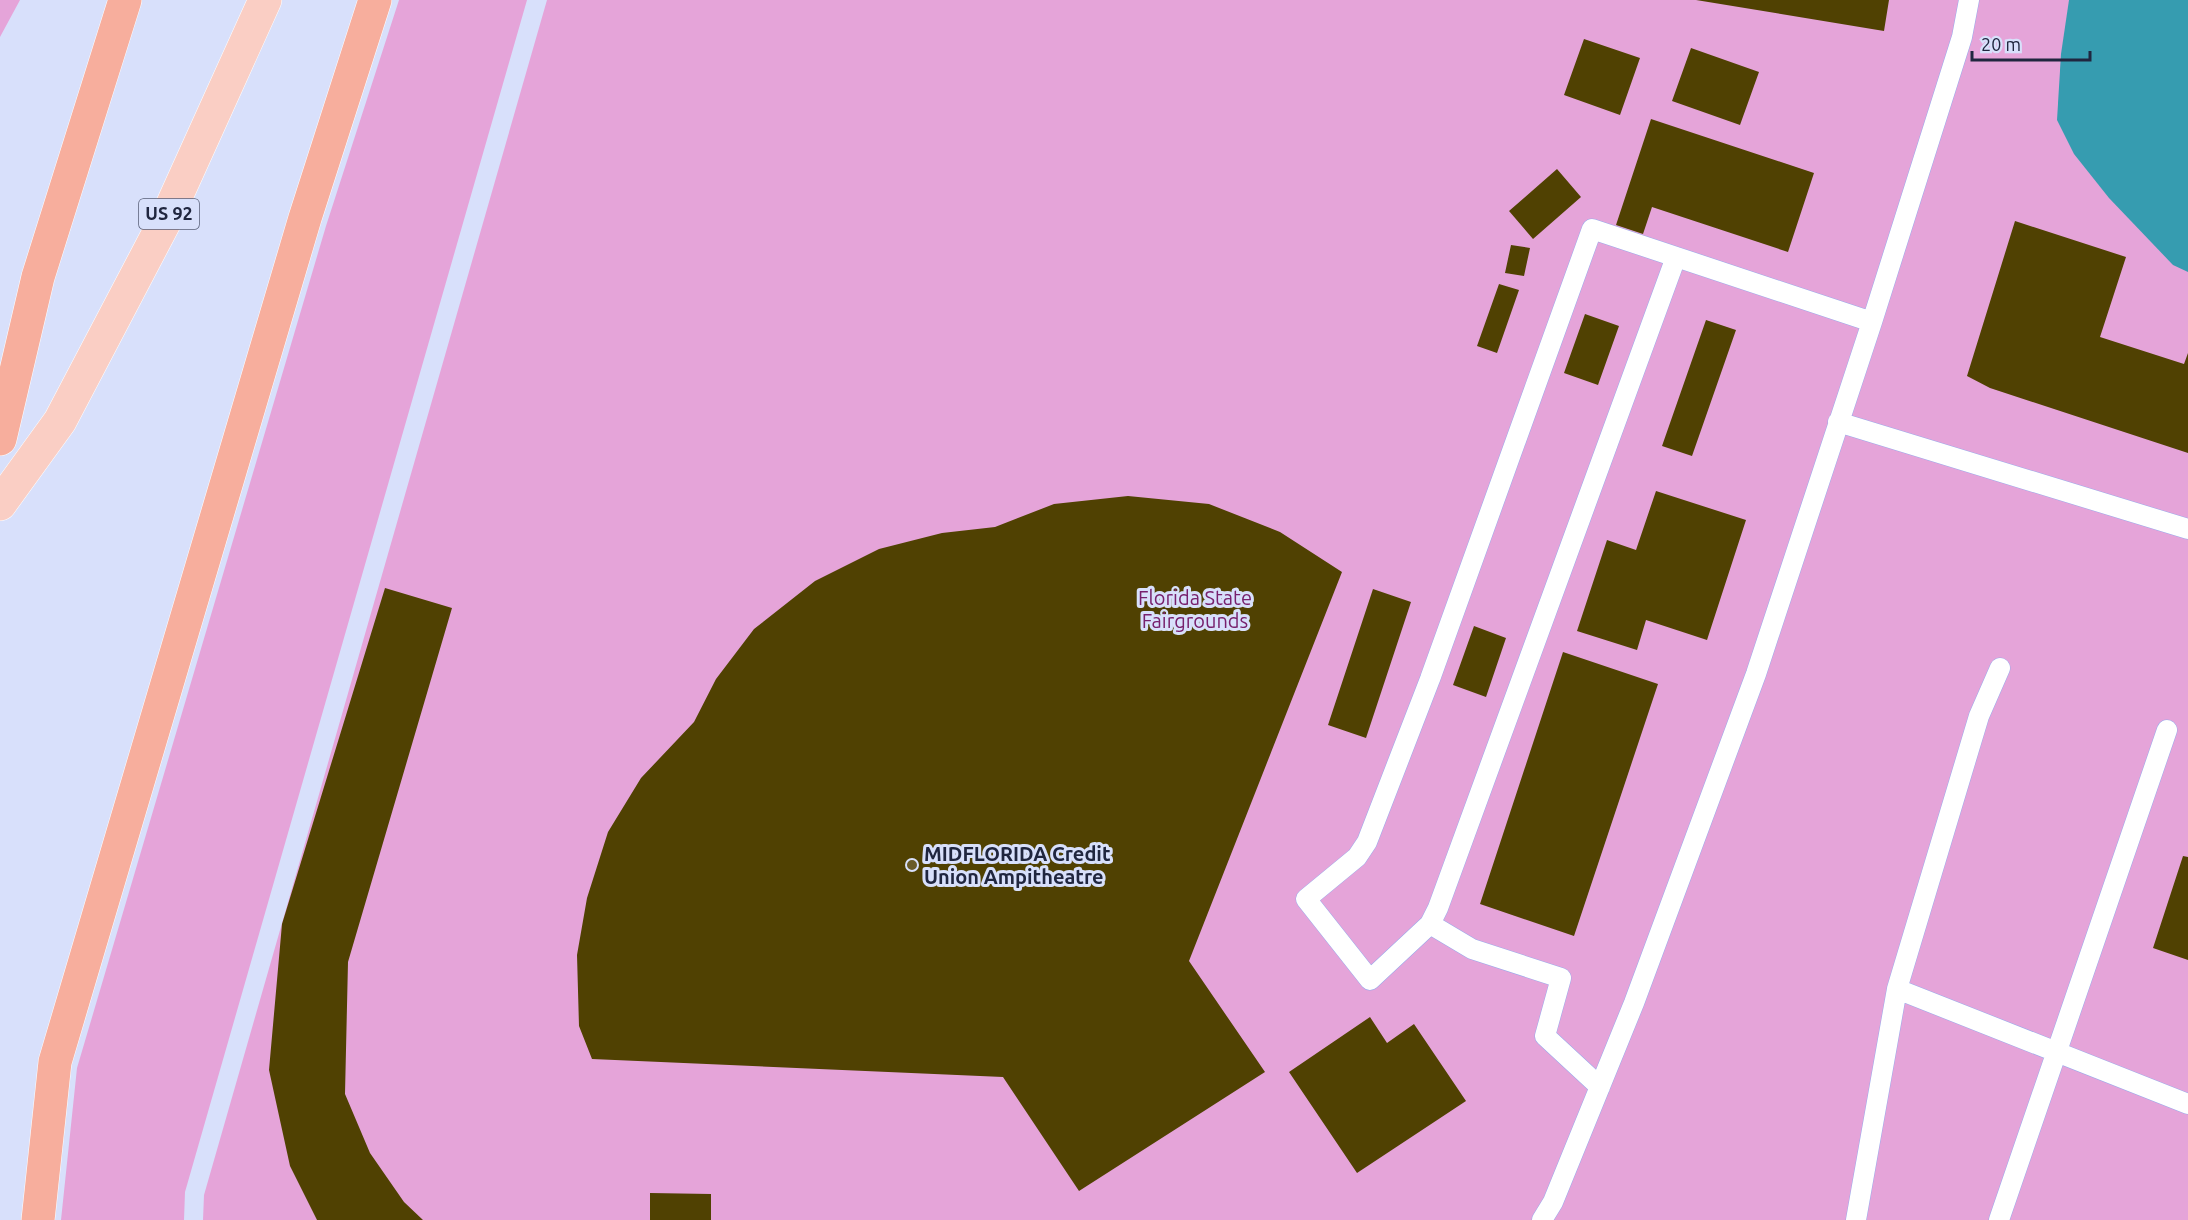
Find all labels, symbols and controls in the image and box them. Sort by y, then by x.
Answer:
scale bar [1972,24,2090,62]
text: 20 m [1981,34,2021,54]
road number: US 92 [139,199,199,229]
park label: Florida State Fairgrounds [1138,586,1252,632]
place label: MIDFLORIDA Credit Union Ampitheatre [924,842,1111,888]
marker: MIDFLORIDA Credit Union Ampitheatre [905,858,919,872]

